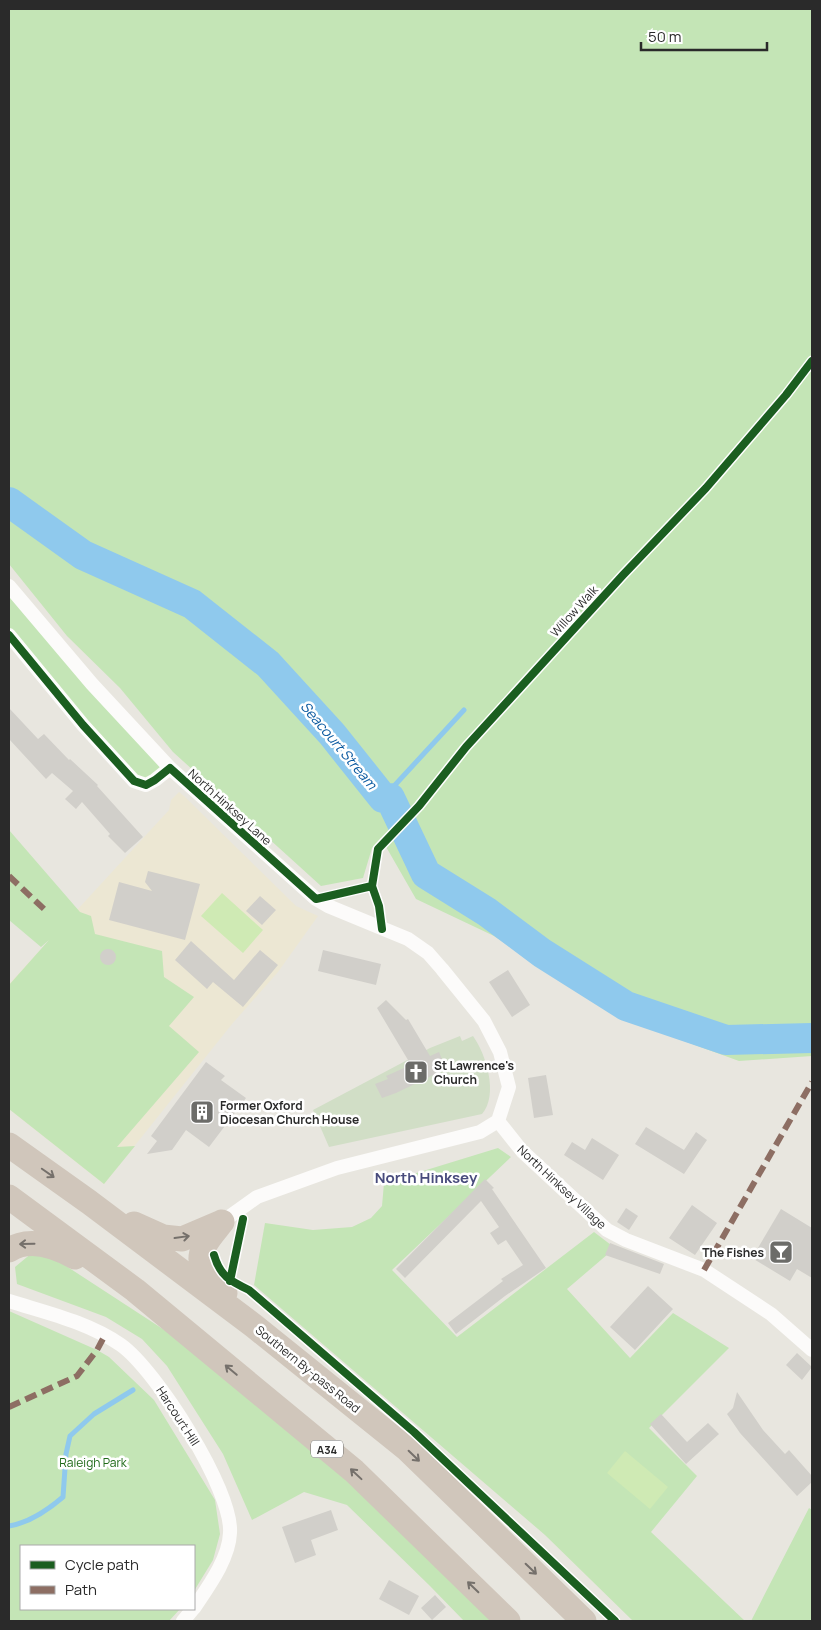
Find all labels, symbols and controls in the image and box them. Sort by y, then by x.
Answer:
scale bar [641,20,767,52]
text: 50 m [648,26,682,47]
street label: Willow Walk [546,581,602,640]
water label: Seacourt Stream [297,697,382,794]
street label: North Hinksey Lane [185,765,275,849]
place label: St Lawrence's Church [434,1057,514,1088]
church icon: St Lawrence's Church [403,1059,429,1085]
place label: Former Oxford Diocesan Church House [220,1097,359,1128]
building icon: Former Oxford Diocesan Church House [189,1099,215,1125]
street label: North Hinksey Village [514,1141,610,1233]
district label: North Hinksey [375,1167,478,1188]
one-way arrow [41,1168,55,1178]
one-way arrow [173,1231,189,1241]
one-way arrow [19,1239,35,1249]
bar icon: The Fishes [768,1239,794,1265]
place label: The Fishes [702,1244,764,1261]
street label: Southern By-pass Road [252,1321,364,1417]
one-way arrow [225,1364,238,1375]
street label: Harcourt Hill [152,1383,204,1449]
road number: A34 [311,1440,343,1458]
one-way arrow [408,1450,420,1462]
park label: Raleigh Park [59,1454,128,1471]
one-way arrow [350,1468,363,1480]
legend [20,1545,195,1610]
text: Cycle path [65,1554,139,1575]
one-way arrow [524,1563,537,1575]
text: Path [65,1579,97,1600]
one-way arrow [467,1581,479,1593]

